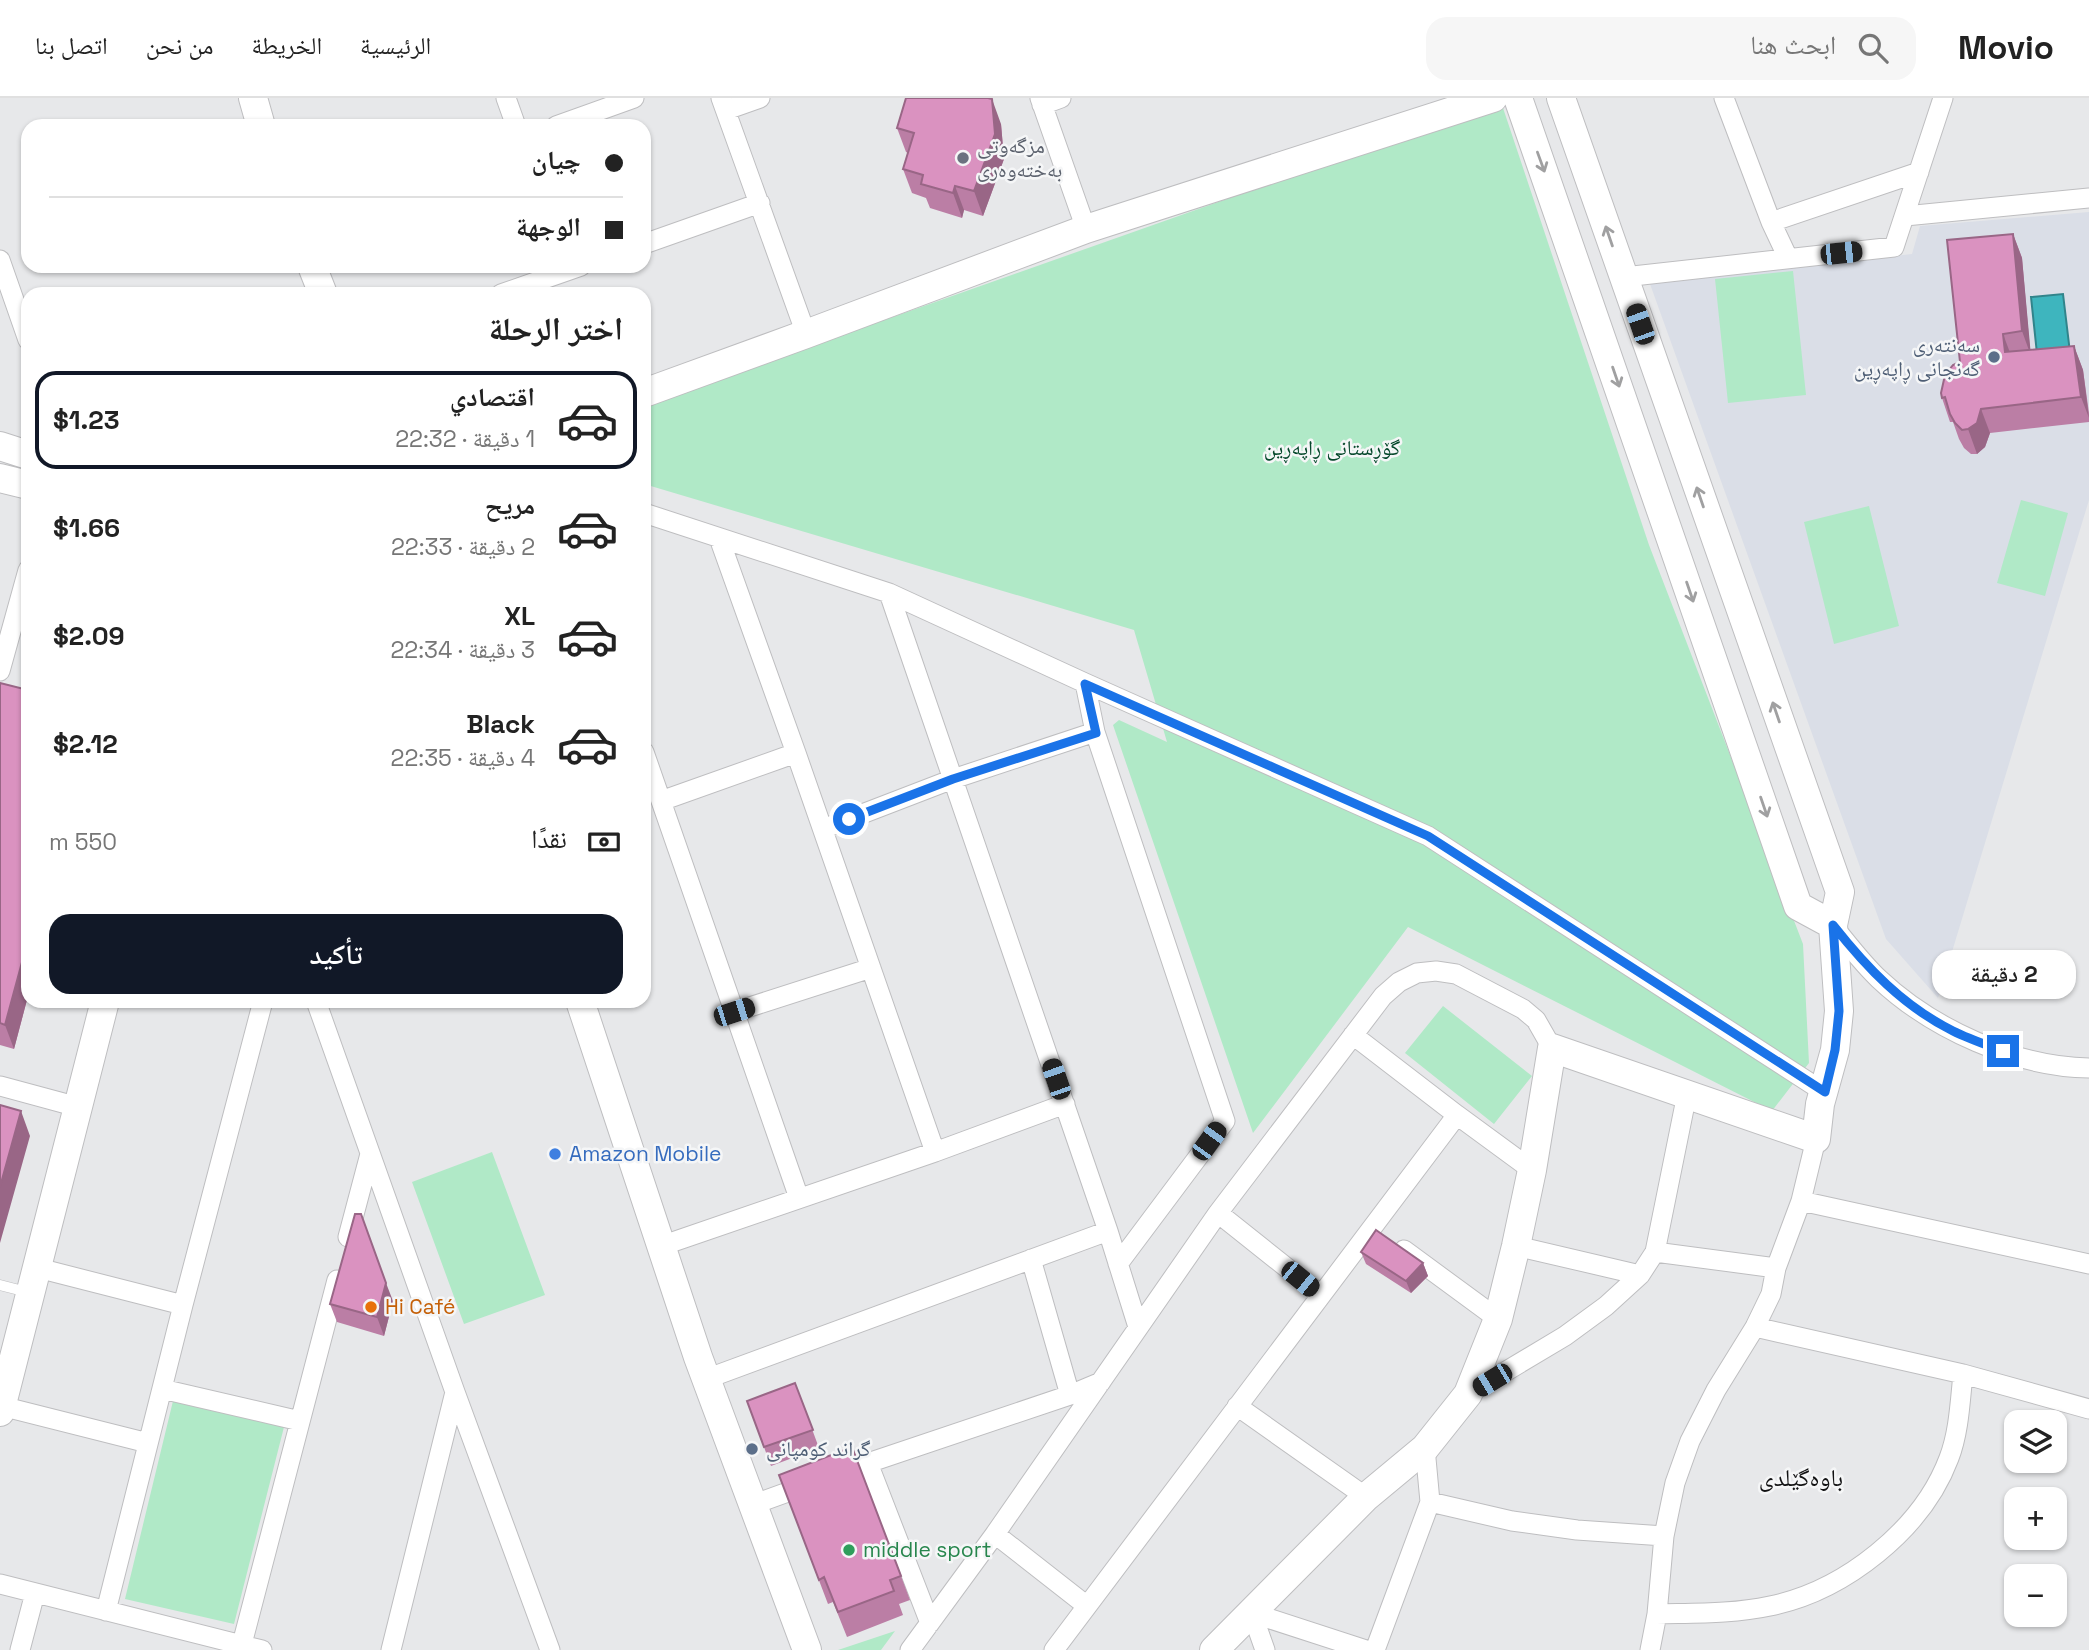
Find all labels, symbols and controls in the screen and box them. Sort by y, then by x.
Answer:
search box [1426,17,1916,80]
text: Movio [1958,27,2054,69]
text: ابحث هنا [1750,28,1836,62]
icon: search [1854,29,1892,67]
text: اتصل بنا [35,30,108,61]
text: من نحن [146,30,213,61]
text: الخريطة [251,30,322,61]
text: الرئيسية [360,30,431,61]
place label: مزگەوتی بەختەوەری [977,132,1062,183]
text: چيان [532,143,581,177]
marker: مزگەوتی بەختەوەری [955,150,971,166]
one-way arrow [1536,151,1548,173]
text: الوجهة [516,210,581,244]
one-way arrow [1602,226,1614,248]
car [1820,240,1863,266]
car [1624,301,1657,347]
text: اختر الرحلة [489,309,623,349]
place label: سەنتەری گەنجانی ڕاپەڕین [1854,331,1980,385]
marker: سەنتەری گەنجانی ڕاپەڕین [1986,349,2002,365]
one-way arrow [1611,366,1623,388]
text: اقتصادي [450,380,535,414]
icon: car [556,389,619,452]
text: $1.23 [53,403,120,437]
text: 1 دقيقة · 22:32 [395,424,535,454]
park label: گۆڕستانی ڕاپەڕین [1264,434,1400,464]
one-way arrow [1693,487,1705,509]
text: مريح [485,488,535,522]
icon: car [556,497,619,560]
text: $1.66 [53,511,120,545]
text: 2 دقيقة · 22:33 [391,532,535,562]
one-way arrow [1685,581,1697,603]
text: XL [504,599,535,633]
icon: car [556,605,619,668]
text: $2.09 [53,619,125,653]
text: 3 دقيقة · 22:34 [390,635,535,665]
one-way arrow [1769,701,1781,723]
text: Black [466,707,535,741]
icon: car [556,713,619,776]
text: $2.12 [53,727,118,761]
text: 4 دقيقة · 22:35 [391,743,535,773]
one-way arrow [1759,796,1771,818]
route start [833,803,865,835]
text: نقدًا [531,822,567,856]
icon: cash [585,823,623,861]
text: 550 m [49,827,117,857]
button: تأكيد [49,914,623,994]
callout: 2 دقيقة [1931,950,2075,998]
text: 2 دقيقة [1970,959,2038,989]
car [711,996,758,1028]
route end [1987,1035,2019,1067]
car [1040,1056,1073,1102]
car [1189,1118,1230,1164]
place label: Amazon Mobile [569,1140,722,1167]
marker: Amazon Mobile [547,1146,563,1162]
car [1278,1258,1323,1300]
place label: Hi Café [385,1293,455,1320]
marker: Hi Café [363,1299,379,1315]
car [1469,1360,1516,1400]
map controls [2004,1410,2067,1627]
button: layers [2004,1410,2067,1473]
place label: گراند كومپانى [766,1435,871,1462]
marker: گراند كومپانى [744,1441,760,1457]
district label: باوەگێلدی [1759,1462,1843,1493]
button: + [2004,1487,2067,1550]
place label: middle sport [863,1536,991,1563]
marker: middle sport [841,1542,857,1558]
button: − [2004,1564,2067,1627]

